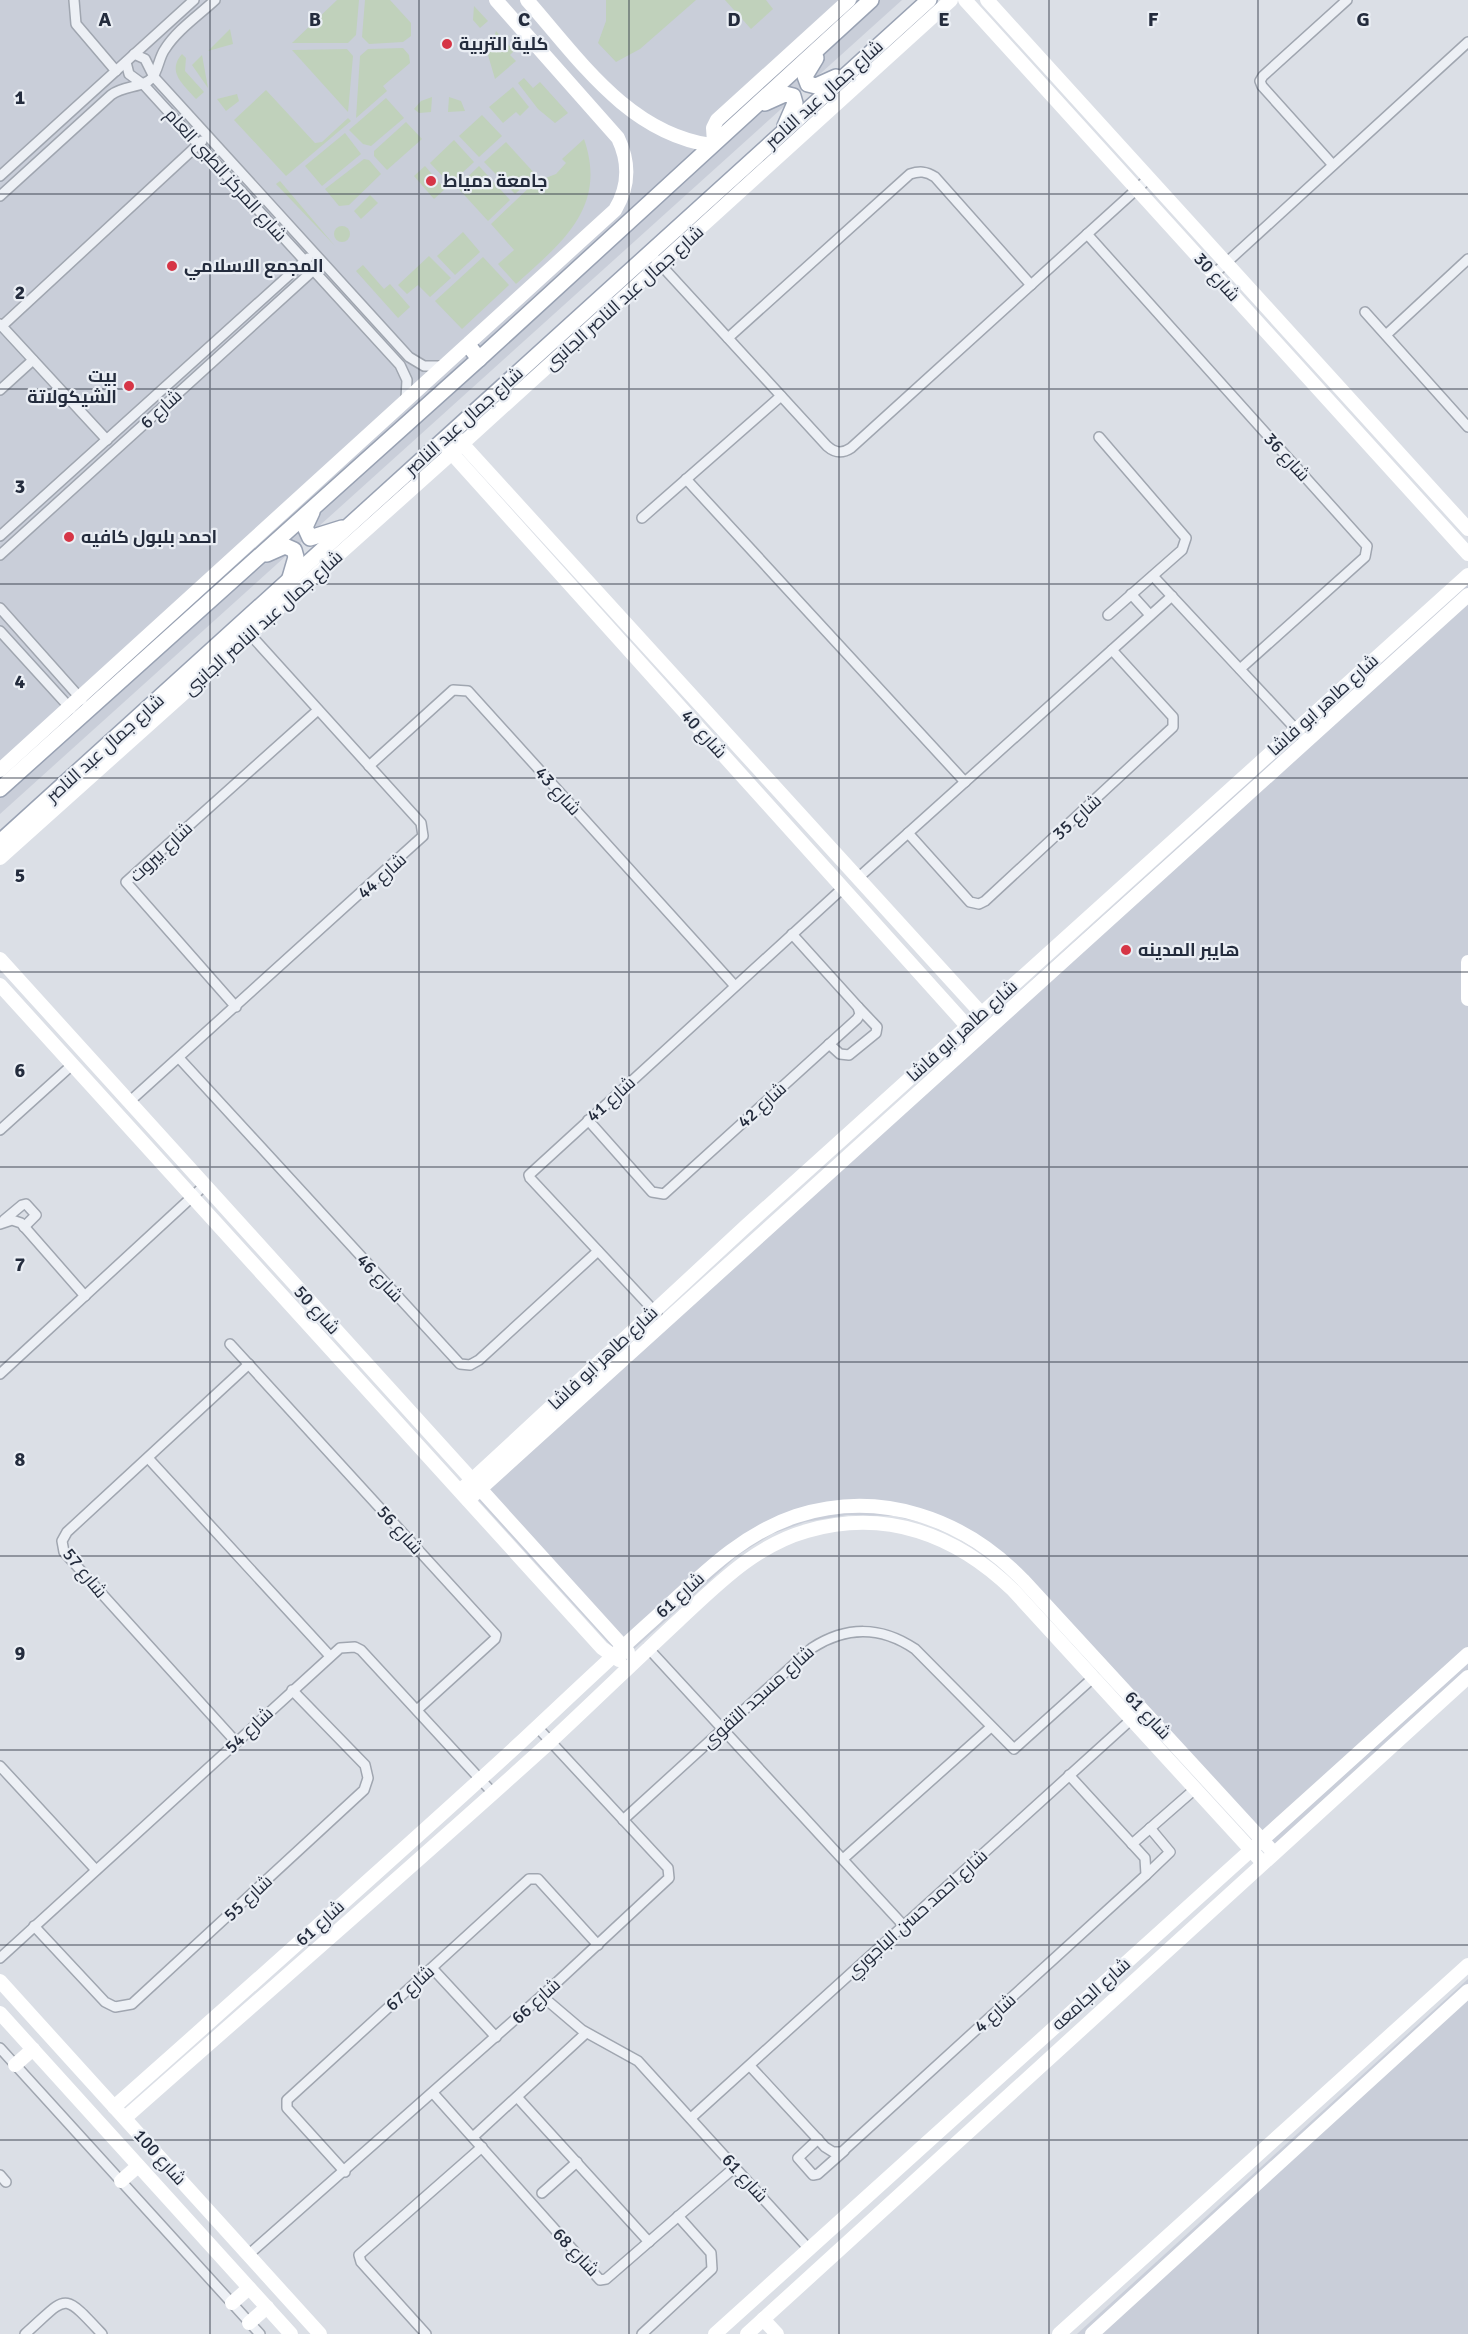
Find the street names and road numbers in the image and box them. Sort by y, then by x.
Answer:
street label: شارع جمال عبد الناصر [760,35,888,154]
street label: شارع المركز الطبى العام [160,104,292,247]
street label: شارع جمال عبد الناصر الجانبى [540,221,709,376]
street label: شارع 30 [1189,248,1245,307]
street label: شارع جمال عبد الناصر [400,362,528,481]
street label: شارع 6 [136,385,187,434]
street label: شارع 36 [1259,428,1315,487]
street label: شارع جمال عبد الناصر الجانبى [179,546,348,701]
street label: شارع طاهر ابو فاشا [1263,649,1384,761]
street label: شارع جمال عبد الناصر [41,689,169,808]
street label: شارع 40 [676,705,732,764]
street label: شارع 43 [530,762,586,821]
street label: شارع 35 [1048,789,1107,845]
street label: شارع بيروت [125,817,198,887]
street label: شارع 44 [353,848,412,904]
street label: شارع طاهر ابو فاشا [902,975,1023,1087]
street label: شارع 41 [582,1071,641,1127]
street label: شارع 42 [733,1077,792,1133]
street label: شارع 46 [351,1249,408,1307]
street label: شارع 50 [289,1281,345,1340]
street label: شارع طاهر ابو فاشا [544,1302,663,1415]
street label: شارع 56 [372,1501,428,1560]
street label: شارع 57 [57,1543,112,1603]
street label: شارع 61 [651,1567,710,1623]
street label: شارع مسجد التقوى [697,1641,819,1754]
street label: شارع 61 [1119,1686,1176,1744]
street label: شارع 54 [220,1702,278,1759]
street label: شارع احمد حسن الباجوري [842,1845,994,1986]
street label: شارع 55 [219,1870,277,1927]
street label: شارع 61 [291,1895,350,1951]
street label: شارع الجامعه [1047,1953,1136,2036]
street label: شارع 67 [381,1960,440,2016]
street label: شارع 66 [507,1973,566,2029]
street label: شارع 4 [970,1989,1021,2038]
street label: شارع 100 [128,2124,191,2190]
street label: شارع 61 [717,2149,773,2208]
street label: شارع 68 [547,2223,604,2281]

